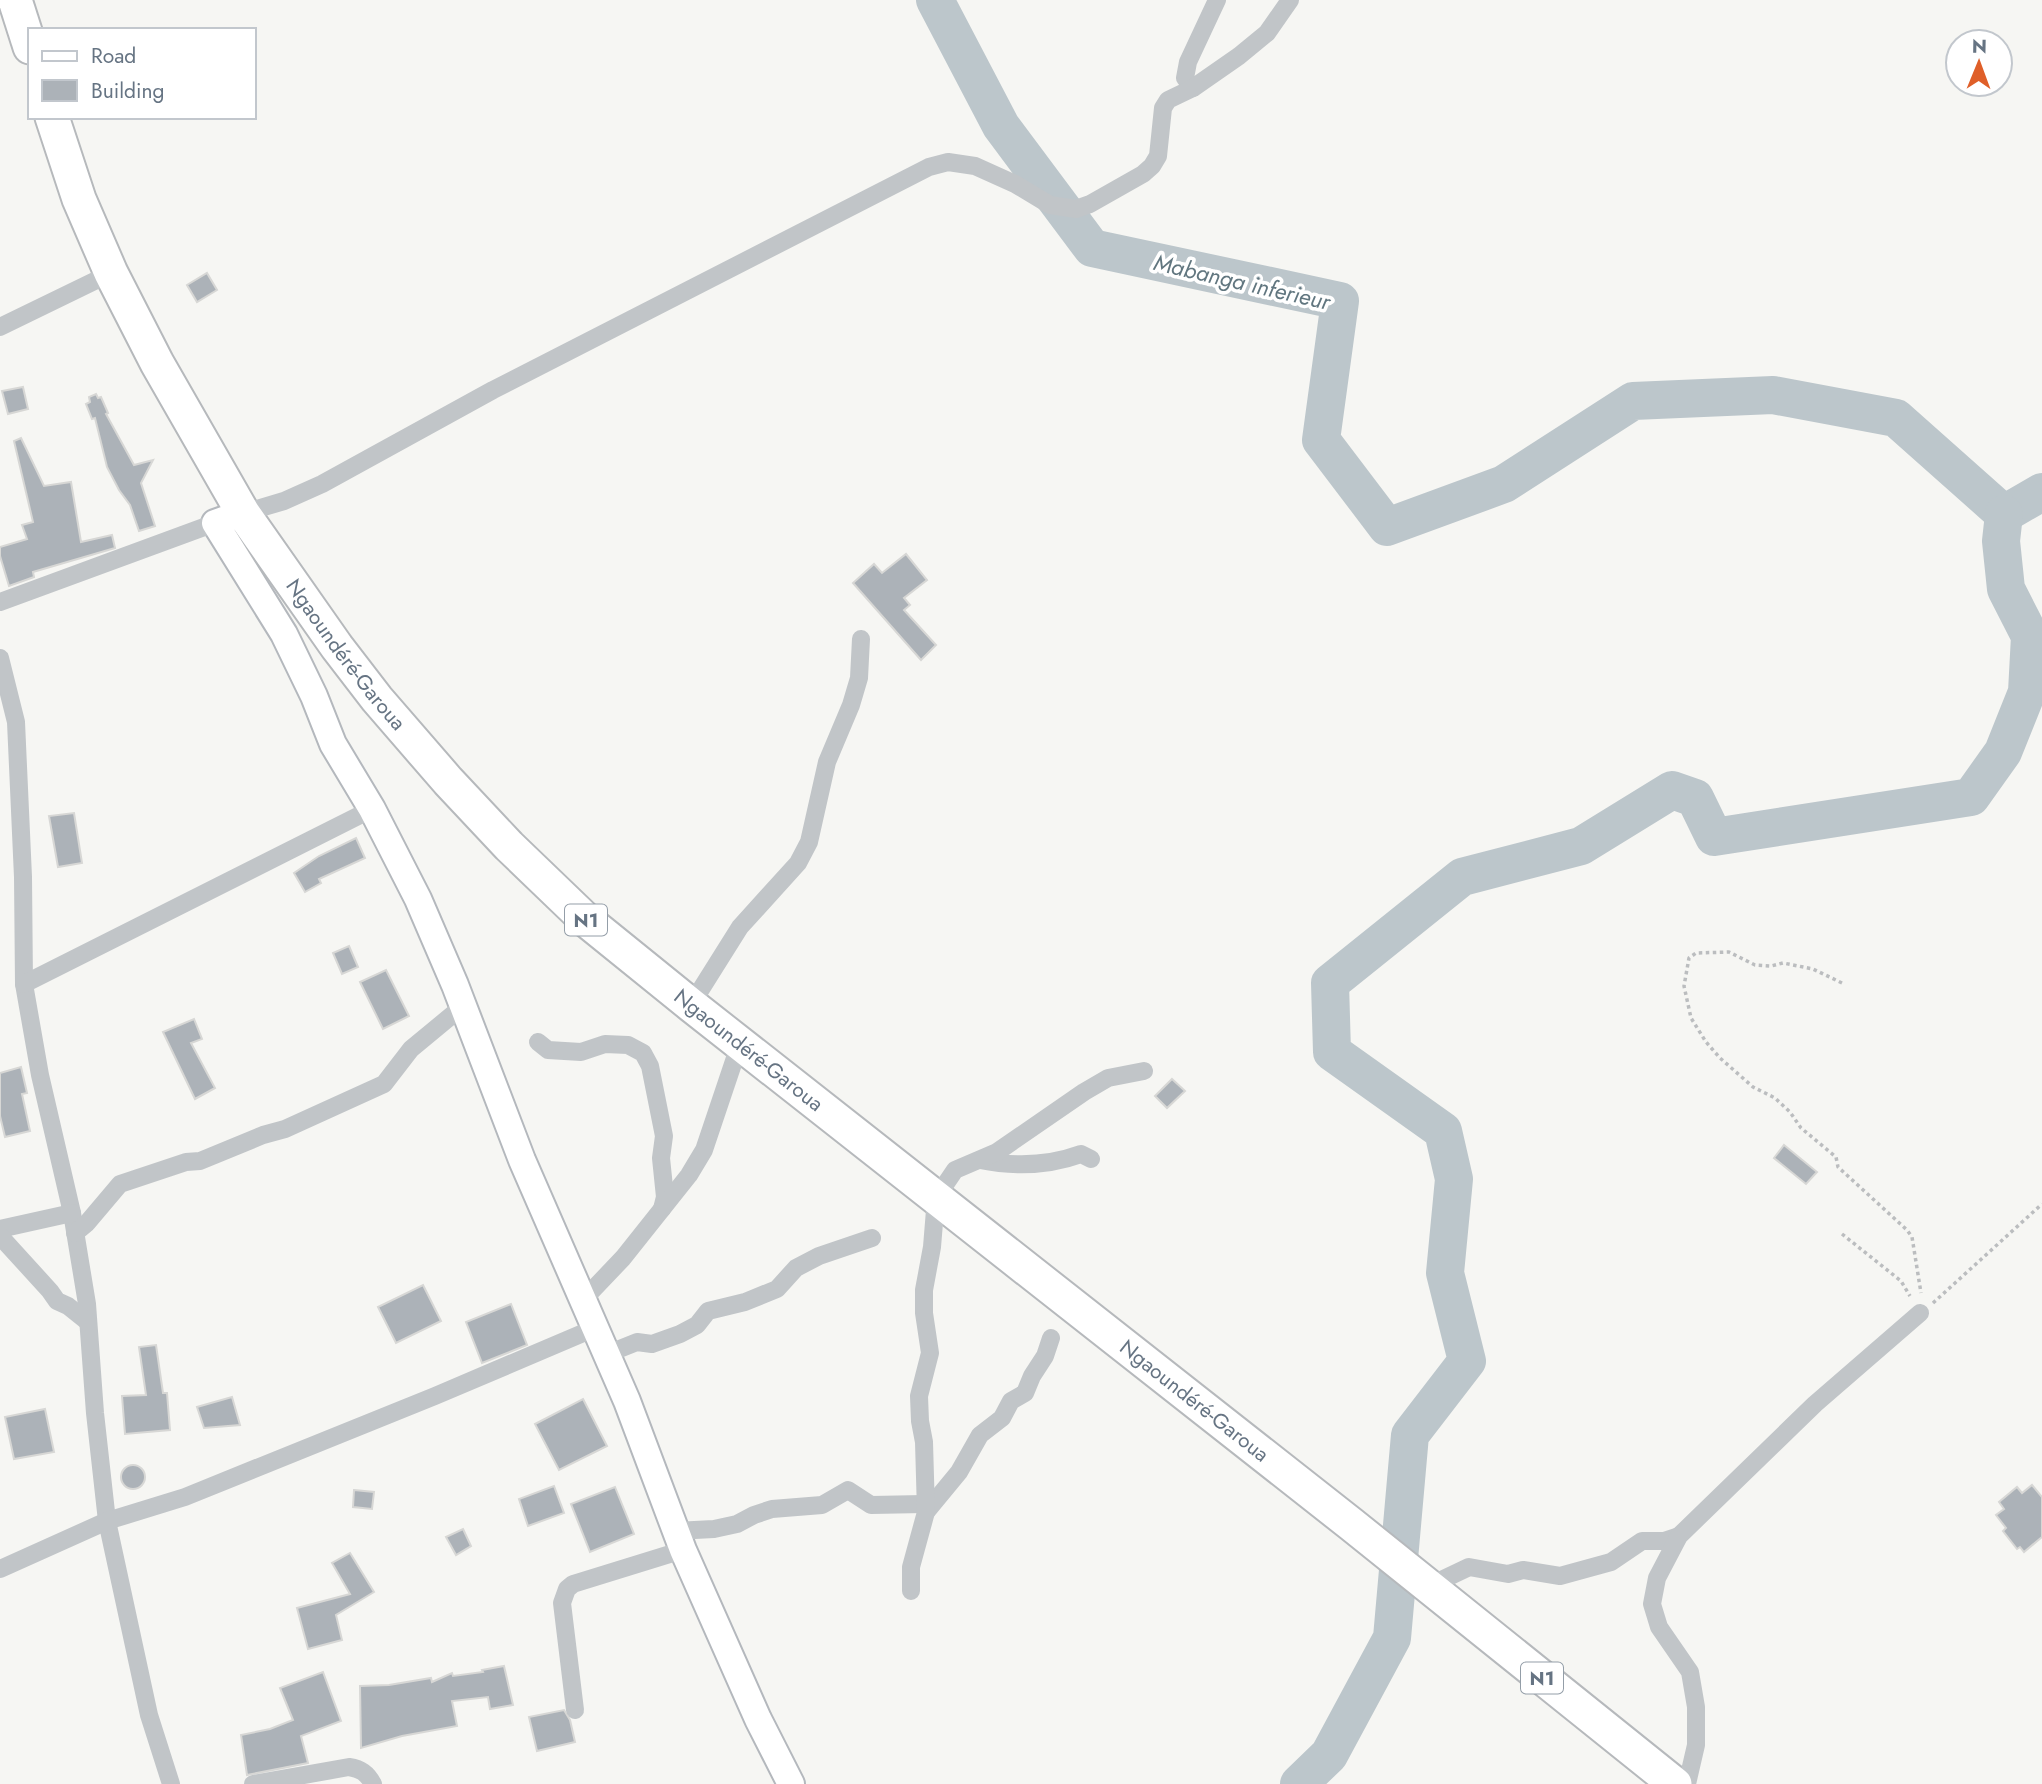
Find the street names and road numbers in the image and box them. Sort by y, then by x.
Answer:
street label: Ngaoundéré-Garoua [279,573,413,737]
road number: N1 [565,904,607,936]
street label: Ngaoundéré-Garoua [668,982,830,1119]
street label: Ngaoundéré-Garoua [1113,1333,1275,1469]
road number: N1 [1521,1662,1563,1694]

